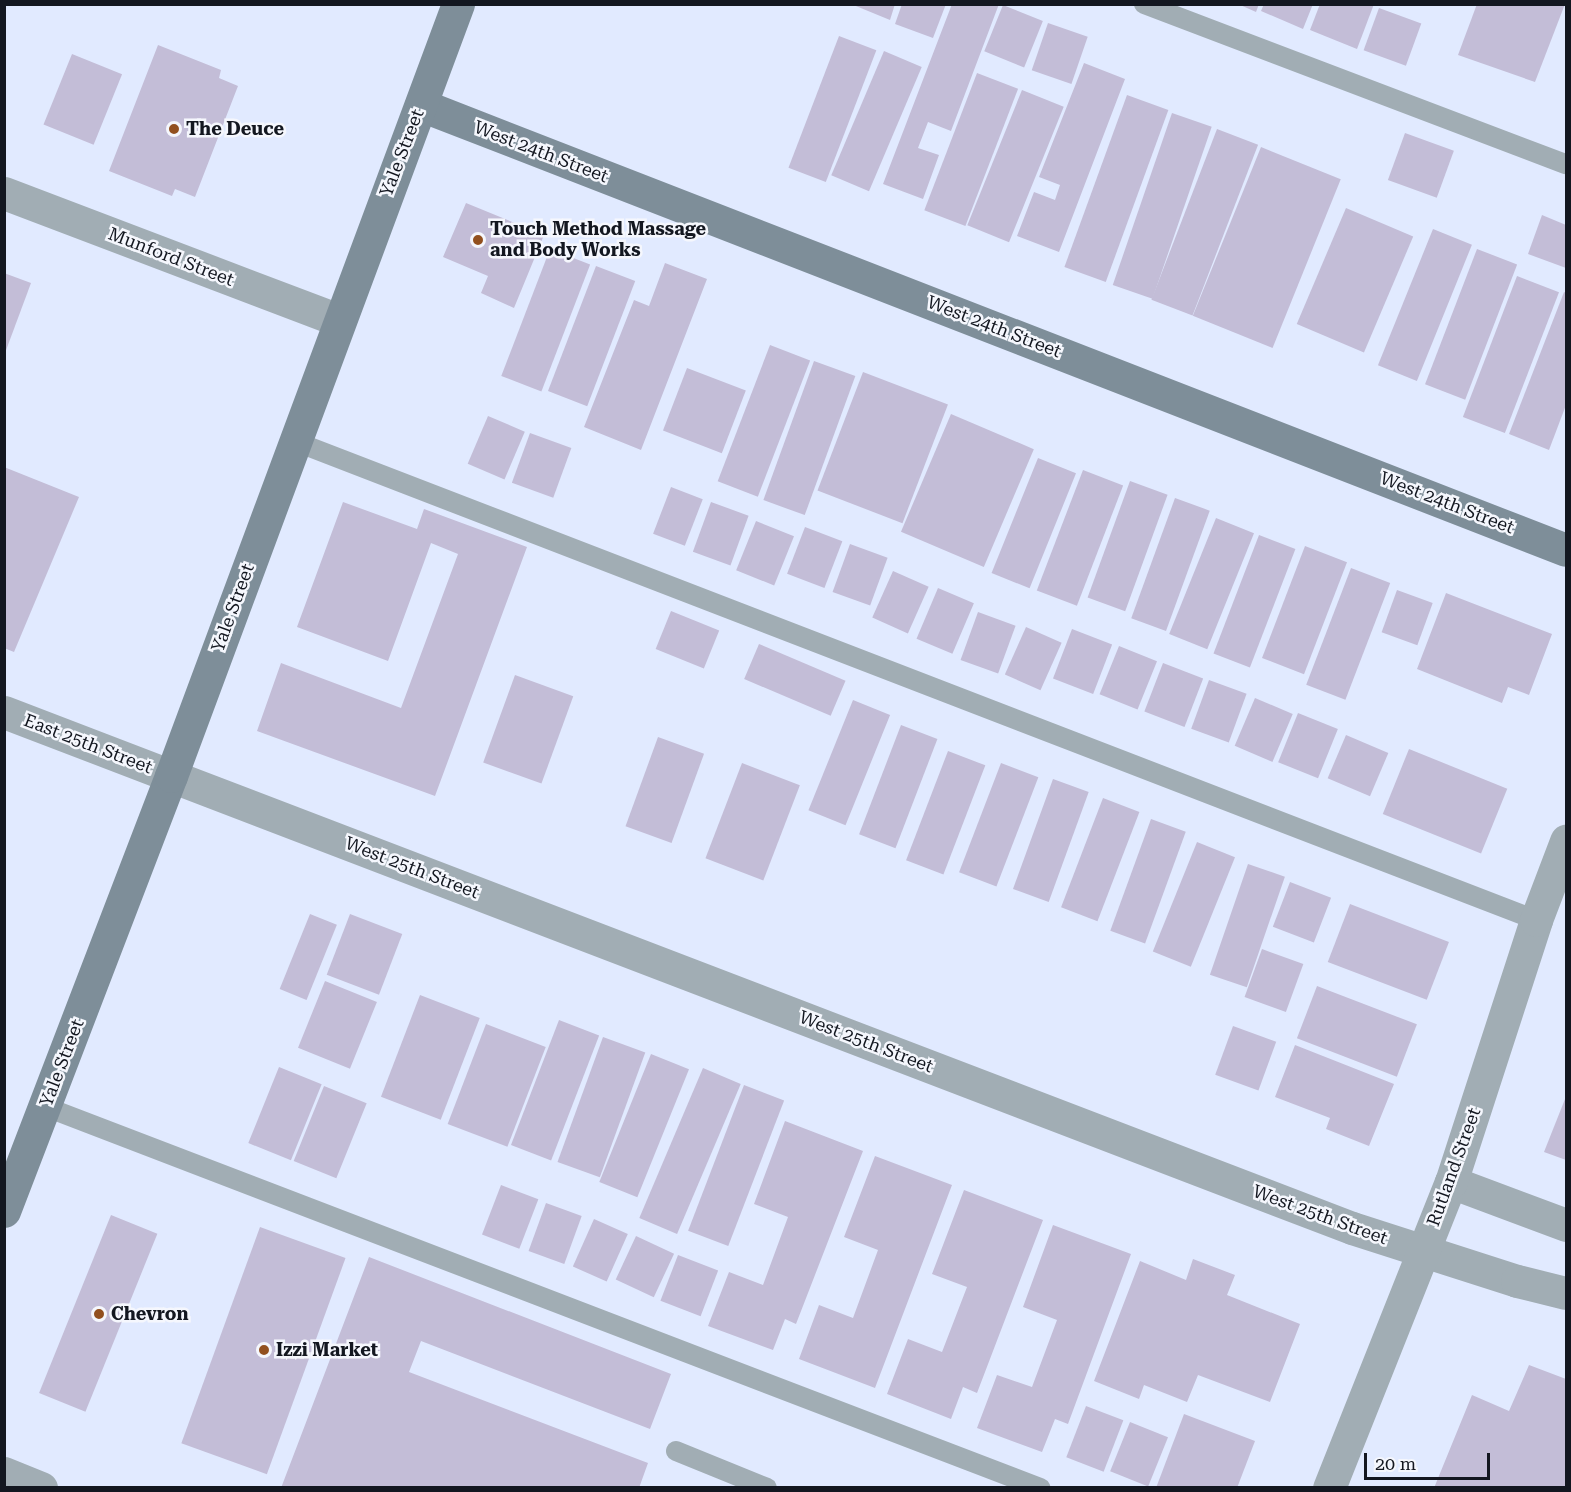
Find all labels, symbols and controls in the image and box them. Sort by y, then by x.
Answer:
street label: Yale Street [375,106,429,200]
street label: West 24th Street [471,116,611,188]
place label: The Deuce [186,118,284,140]
marker: The Deuce [167,122,181,136]
place label: Touch Method Massage and Body Works [490,219,706,262]
street label: Munford Street [105,223,237,291]
marker: Touch Method Massage and Body Works [471,233,485,247]
street label: West 24th Street [924,291,1064,363]
street label: West 24th Street [1377,467,1517,539]
street label: Yale Street [207,561,259,655]
street label: East 25th Street [21,710,155,778]
street label: West 25th Street [342,832,482,904]
street label: West 25th Street [796,1006,936,1078]
street label: Yale Street [35,1016,89,1110]
street label: Rutland Street [1423,1105,1485,1229]
street label: West 25th Street [1250,1181,1390,1249]
place label: Chevron [111,1303,188,1325]
marker: Chevron [92,1307,106,1321]
place label: Izzi Market [276,1339,378,1361]
marker: Izzi Market [257,1343,271,1357]
scale bar [1367,1441,1493,1479]
text: 20 m [1375,1453,1416,1474]

